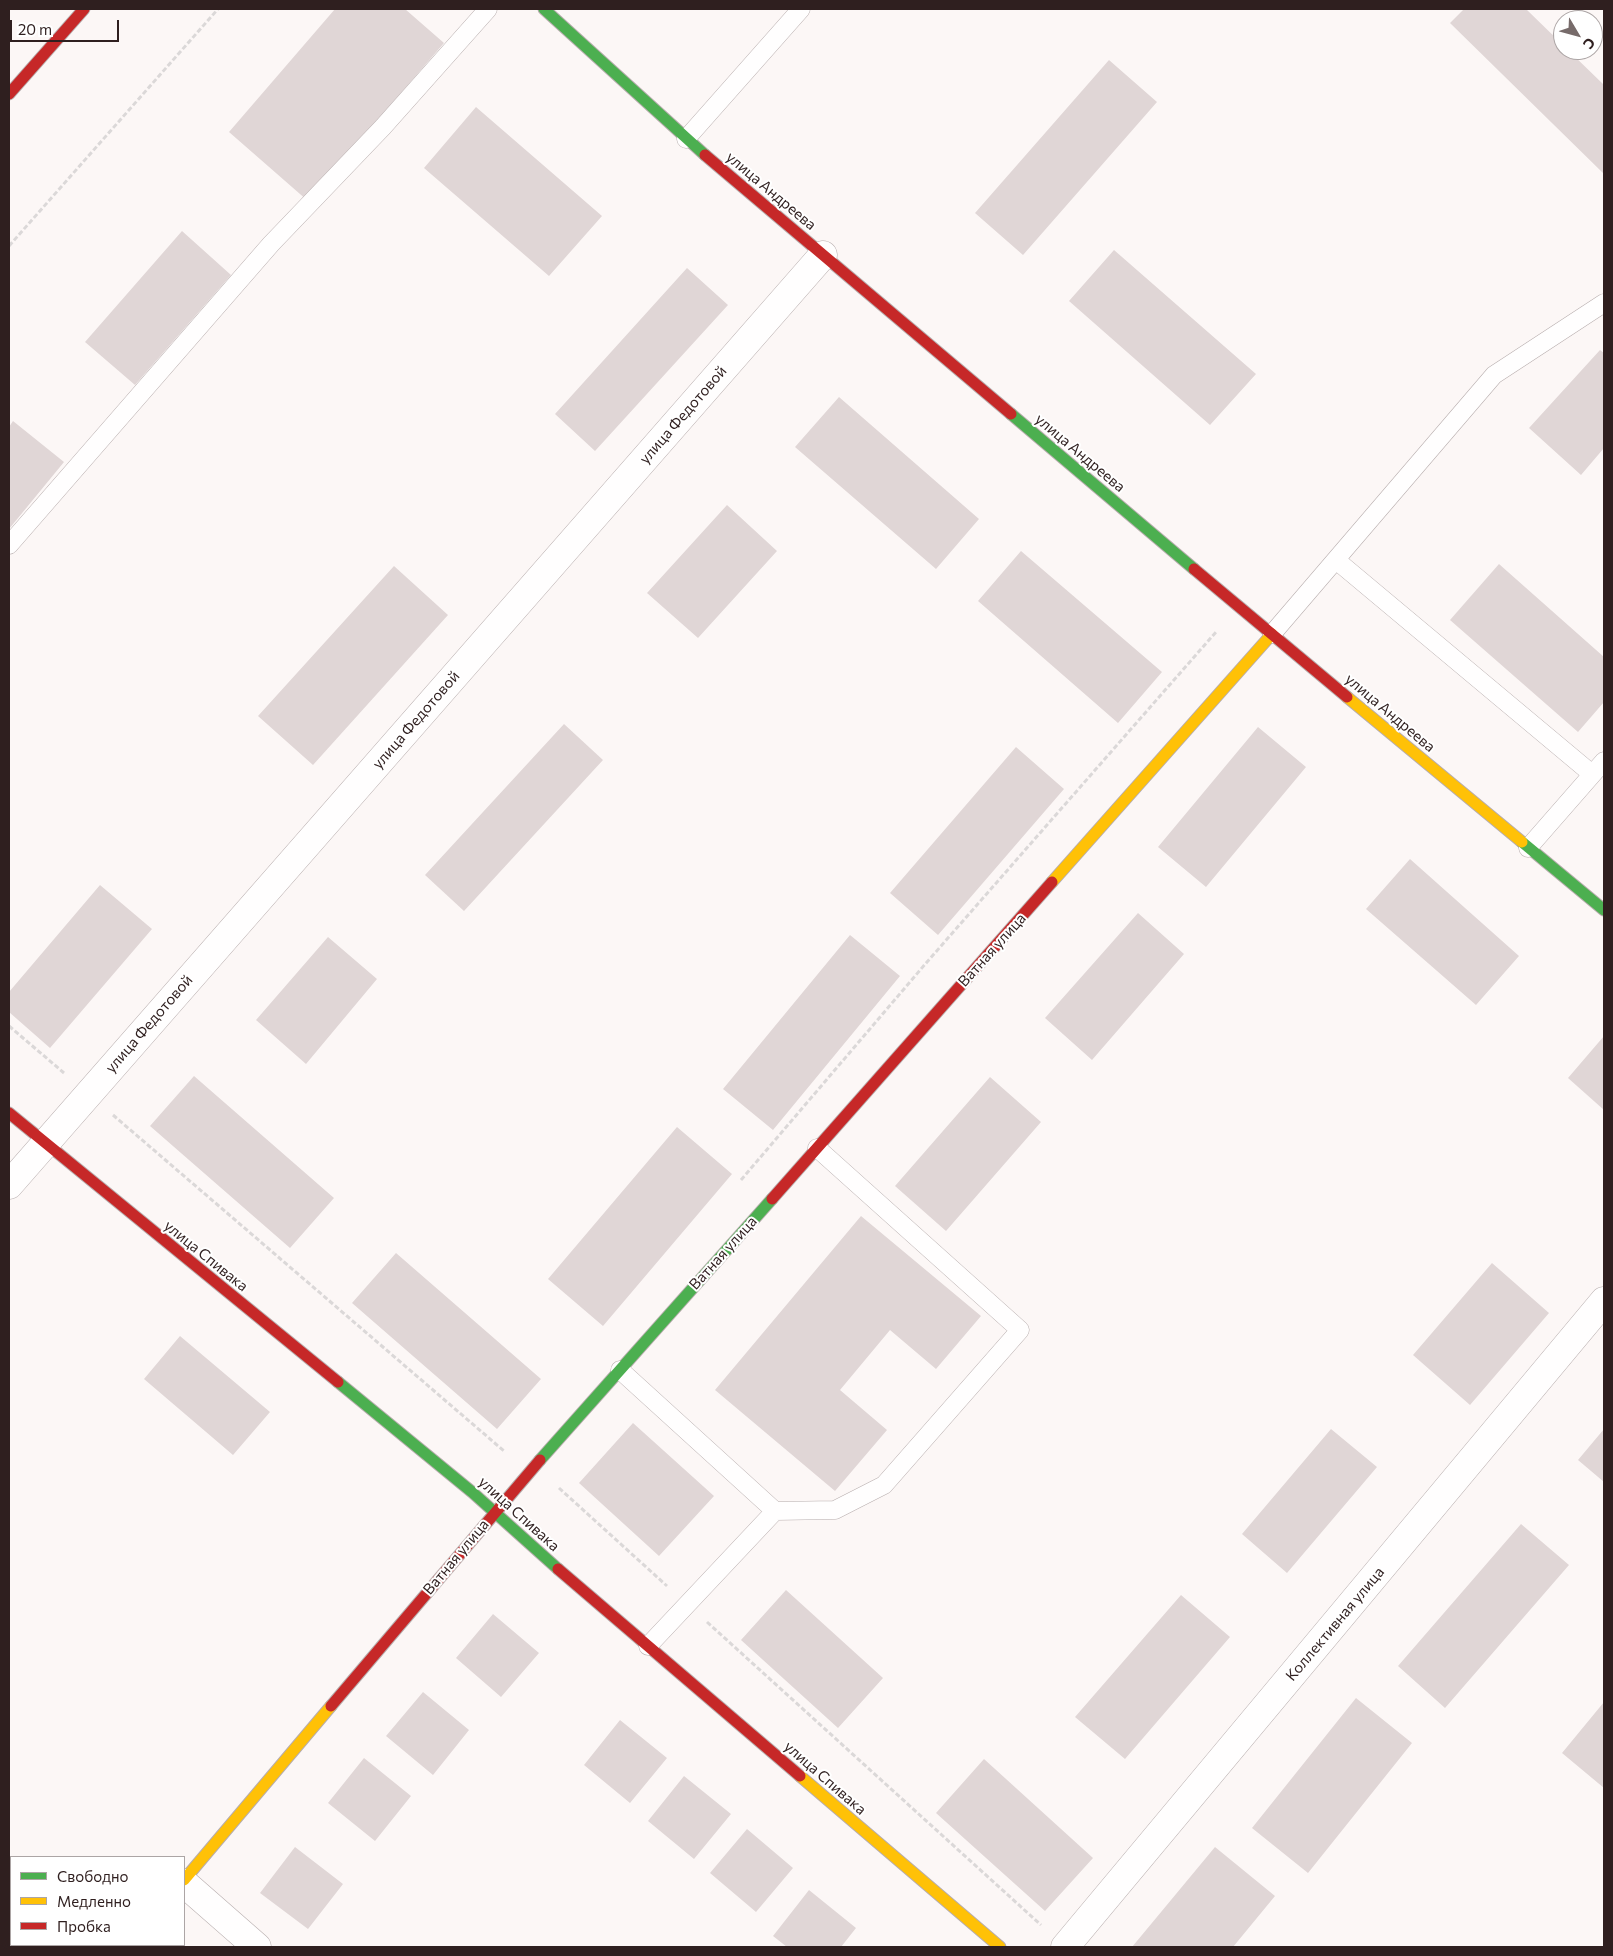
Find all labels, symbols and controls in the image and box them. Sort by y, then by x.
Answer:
scale bar [12,10,121,42]
north arrow [1553,10,1603,60]
text: 20 m [18,20,52,38]
text: С [1580,35,1599,53]
street label: улица Андреева [722,148,820,234]
street label: улица Федотовой [636,362,730,468]
street label: улица Андреева [1031,410,1129,496]
street label: улица Федотовой [369,667,463,773]
street label: улица Андреева [1341,670,1439,756]
street label: Ватная улица [954,910,1030,990]
street label: улица Федотовой [102,971,196,1077]
street label: Ватная улица [685,1213,761,1293]
street label: улица Спивака [160,1217,252,1295]
street label: улица Спивака [475,1473,563,1555]
street label: Ватная улица [419,1516,493,1598]
street label: Коллективная улица [1282,1563,1388,1685]
street label: улица Спивака [780,1737,870,1819]
legend [10,1856,185,1946]
text: Свободно [57,1867,128,1885]
text: Медленно [57,1892,131,1910]
text: Пробка [57,1917,111,1935]

